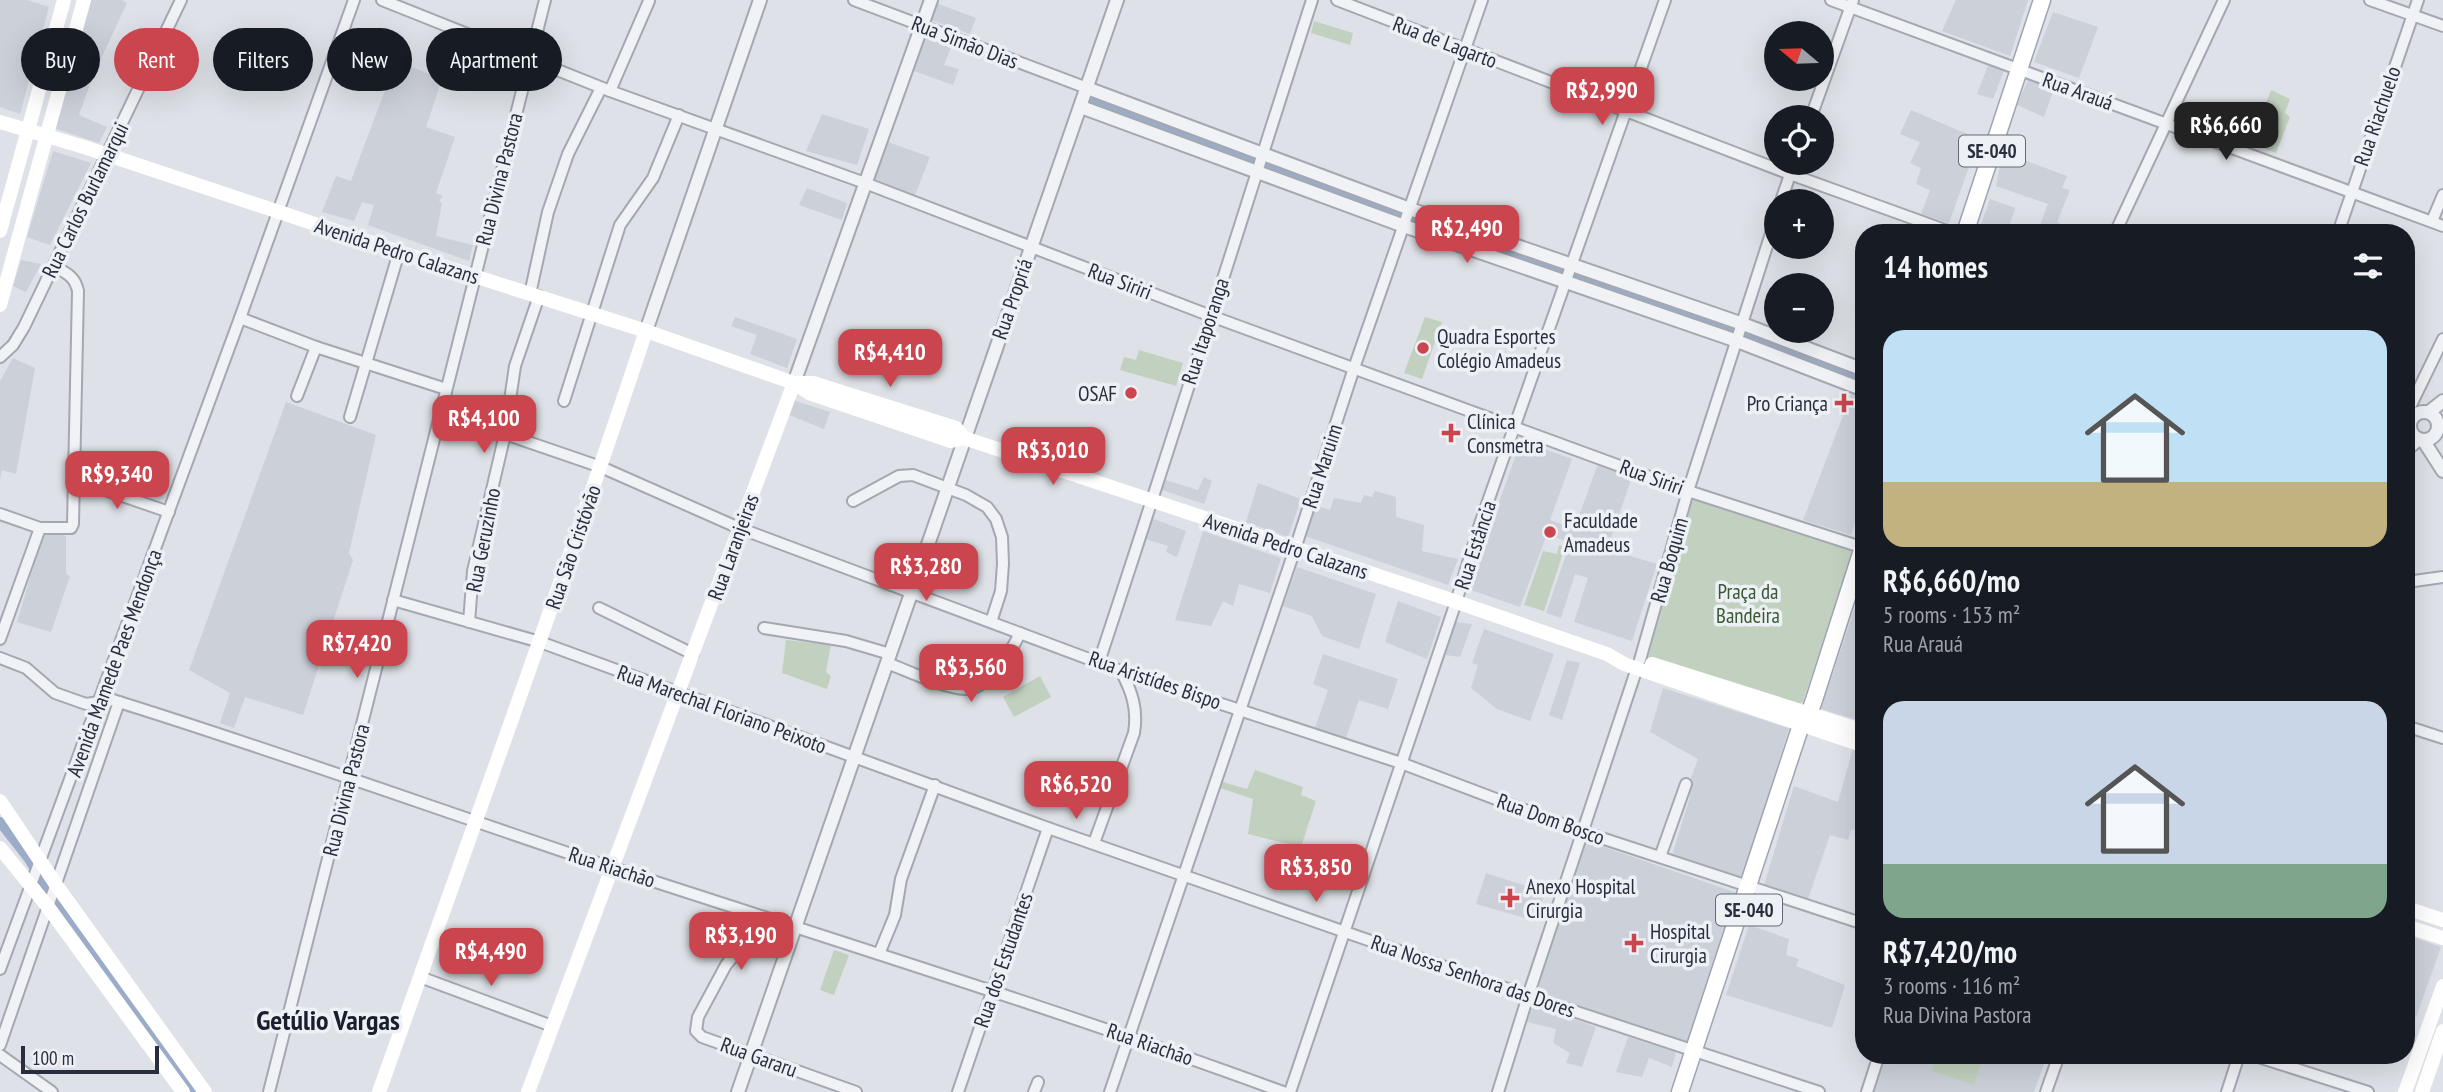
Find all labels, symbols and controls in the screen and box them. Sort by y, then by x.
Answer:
street label: Rua Simão Dias [908,9,1022,75]
street label: Rua de Lagarto [1389,10,1501,74]
north arrow [1764,21,1834,91]
map controls [1764,21,1834,343]
chip: Buy [21,28,100,91]
chip: Rent [114,28,199,91]
chip: Filters [213,28,313,91]
chip: New [327,28,412,91]
chip: Apartment [426,28,562,91]
street label: Rua Riachuelo [2347,63,2407,169]
street label: Rua Arauá [2039,66,2117,116]
pin: R$2,990 [1537,68,1667,127]
text: R$2,990 [1566,75,1638,104]
pin: R$6,660 [2161,102,2291,162]
button: locate [1764,105,1834,175]
street label: Rua Divina Pastora [469,110,529,248]
text: R$6,660 [2190,110,2262,139]
street label: Rua Carlos Burlamarqui [36,118,134,282]
road number: SE-040 [1959,136,2025,167]
button: + [1764,189,1834,259]
pin: R$2,490 [1402,205,1532,265]
street label: Avenida Pedro Calazans [311,212,483,290]
text: R$2,490 [1431,213,1503,242]
text: 14 homes [1883,247,1988,286]
icon: filters [2349,247,2387,285]
street label: Rua Propriá [986,255,1038,343]
street label: Rua Siriri [1084,257,1156,305]
button: − [1764,273,1834,343]
street label: Rua Itaporanga [1175,274,1235,388]
place label: Quadra Esportes Colégio Amadeus [1437,323,1561,374]
pin: R$4,410 [825,330,955,389]
text: R$4,410 [854,337,926,366]
marker: Quadra Esportes Colégio Amadeus [1415,340,1431,356]
icon: home [2072,375,2198,501]
place label: OSAF [1078,380,1117,407]
marker: OSAF [1123,385,1139,401]
place label: Pro Criança [1747,390,1828,417]
marker: Pro Criança [1834,393,1854,413]
pin: R$4,100 [419,396,549,455]
text: R$4,100 [448,403,520,432]
place label: Clínica Consmetra [1467,408,1544,459]
street label: Rua Maruim [1296,420,1348,512]
marker: Clínica Consmetra [1441,423,1461,443]
pin: R$3,010 [988,428,1118,487]
text: R$3,010 [1017,435,1089,464]
pin: R$9,340 [52,452,182,511]
street label: Rua Siriri [1616,453,1688,501]
text: R$9,340 [81,459,153,488]
street label: Rua São Cristóvão [539,481,607,613]
street label: Rua Geruzinho [460,486,506,594]
street label: Rua Laranjeiras [701,490,765,604]
street label: Rua Estância [1448,497,1502,593]
street label: Avenida Pedro Calazans [1200,507,1372,585]
place label: Faculdade Amadeus [1564,507,1638,558]
street label: Rua Boquim [1644,514,1694,606]
marker: Faculdade Amadeus [1542,524,1558,540]
pin: R$3,280 [861,544,991,603]
street label: Avenida Mamede Paes Mendonça [60,546,168,780]
text: R$3,280 [890,551,962,580]
text: R$6,660/mo [1883,561,2020,600]
park label: Praça da Bandeira [1716,578,1780,629]
text: 5 rooms · 153 m² [1883,600,2020,629]
pin: R$7,420 [292,620,422,680]
text: R$7,420 [322,628,392,657]
text: Rua Arauá [1883,629,1963,658]
pin: R$3,560 [906,644,1036,704]
street label: Rua Aristídes Bispo [1085,645,1225,715]
text: R$3,560 [935,652,1007,681]
street label: Rua Marechal Floriano Peixoto [614,659,830,759]
street label: Rua Divina Pastora [316,721,376,859]
icon: home [2072,746,2198,872]
pin: R$6,520 [1011,762,1141,821]
text: R$6,520 [1040,769,1112,798]
street label: Rua Dom Bosco [1494,787,1608,851]
street label: Rua Riachão [565,840,659,894]
pin: R$3,850 [1251,844,1381,904]
text: R$3,850 [1280,852,1352,881]
place label: Anexo Hospital Cirurgia [1526,873,1636,924]
marker: Anexo Hospital Cirurgia [1500,888,1520,908]
street label: Rua dos Estudantes [967,889,1039,1031]
road number: SE-040 [1716,894,1782,926]
pin: R$3,190 [676,912,806,972]
place label: Hospital Cirurgia [1650,918,1710,969]
text: R$3,190 [705,920,777,949]
pin: R$4,490 [426,928,556,988]
street label: Rua Nossa Senhora das Dores [1367,928,1579,1024]
text: R$7,420/mo [1883,932,2017,971]
marker: Hospital Cirurgia [1624,933,1644,953]
text: R$4,490 [455,936,527,965]
text: 3 rooms · 116 m² [1883,971,2020,1000]
text: Rua Divina Pastora [1883,1000,2032,1029]
district label: Getúlio Vargas [256,1001,400,1038]
street label: Rua Riachão [1103,1017,1197,1071]
street label: Rua Gararu [717,1031,801,1083]
scale bar [21,1043,159,1075]
text: 100 m [32,1046,74,1070]

